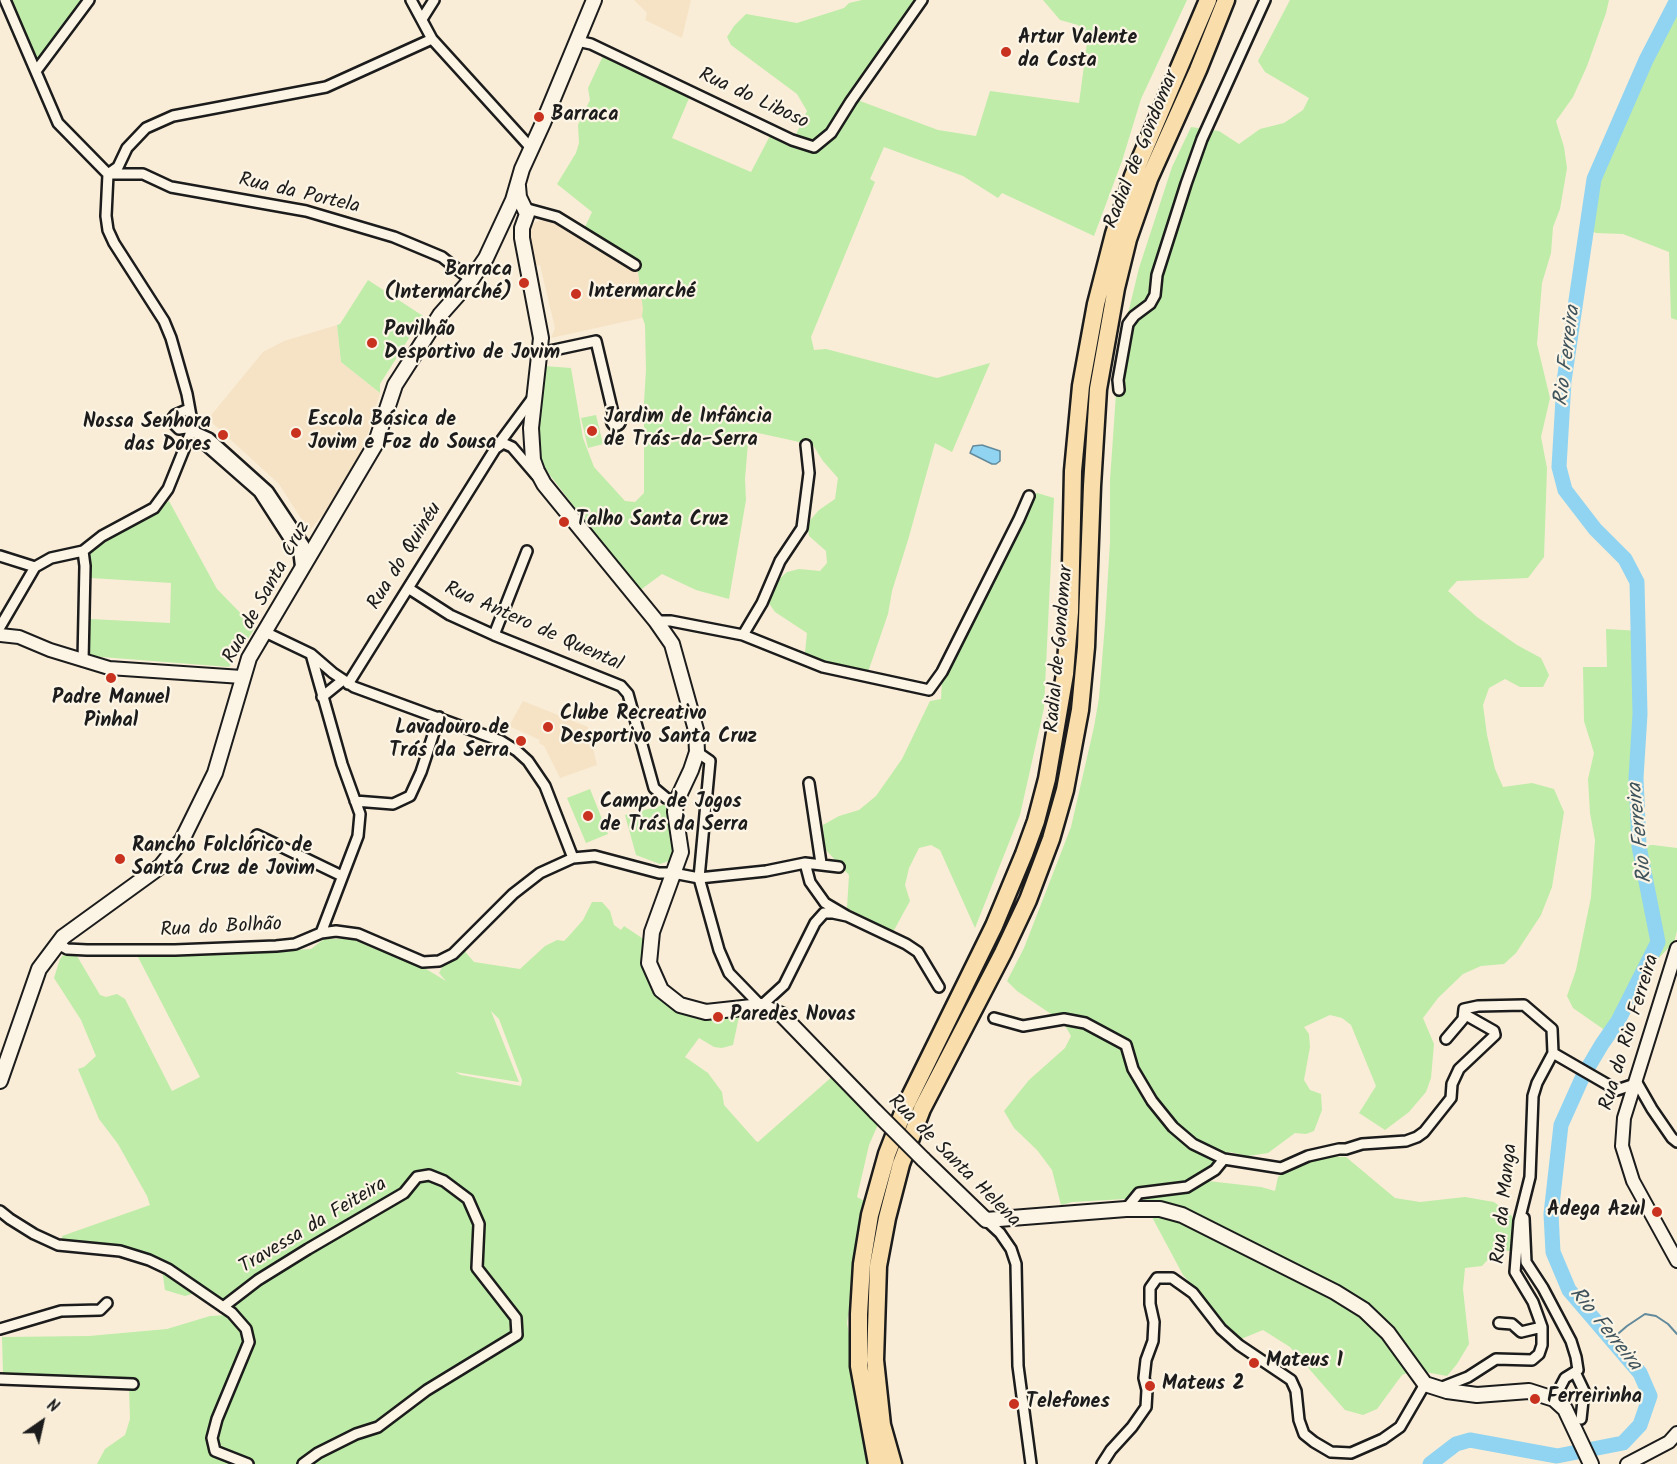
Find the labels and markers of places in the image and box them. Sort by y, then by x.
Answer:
place label: Artur Valente da Costa [1018,28,1137,75]
marker: Artur Valente da Costa [999,45,1013,59]
place label: Barraca [551,105,618,129]
marker: Barraca [532,110,546,124]
place label: Barraca (Intermarché) [385,260,512,307]
marker: Barraca (Intermarché) [517,276,531,290]
place label: Intermarché [588,282,695,306]
marker: Intermarché [569,287,583,301]
place label: Pavilhão Desportivo de Jovim [384,320,560,367]
marker: Pavilhão Desportivo de Jovim [365,336,379,350]
place label: Jardim de Infância de Trás-da-Serra [604,407,772,454]
place label: Escola Básica de Jovim e Foz do Sousa [308,410,496,457]
place label: Nossa Senhora das Dores [83,412,211,459]
marker: Jardim de Infância de Trás-da-Serra [585,424,599,438]
marker: Escola Básica de Jovim e Foz do Sousa [289,426,303,440]
marker: Nossa Senhora das Dores [216,428,230,442]
place label: Talho Santa Cruz [576,510,729,534]
marker: Talho Santa Cruz [557,515,571,529]
marker: Padre Manuel Pinhal [104,671,118,685]
place label: Padre Manuel Pinhal [52,688,170,735]
place label: Clube Recreativo Desportivo Santa Cruz [560,704,757,751]
place label: Lavadouro de Trás da Serra [389,718,509,765]
marker: Clube Recreativo Desportivo Santa Cruz [541,720,555,734]
marker: Lavadouro de Trás da Serra [514,734,528,748]
place label: Campo de Jogos de Trás da Serra [600,792,748,839]
marker: Campo de Jogos de Trás da Serra [581,809,595,823]
place label: Rancho Folclórico de Santa Cruz de Jovim [132,836,315,883]
marker: Rancho Folclórico de Santa Cruz de Jovim [113,852,127,866]
place label: Paredes Novas [730,1005,855,1029]
marker: Paredes Novas [711,1010,725,1024]
place label: Adega Azul [1547,1200,1645,1224]
marker: Adega Azul [1650,1205,1664,1219]
place label: Mateus 1 [1266,1351,1343,1375]
marker: Mateus 1 [1247,1356,1261,1370]
place label: Mateus 2 [1162,1374,1245,1398]
marker: Mateus 2 [1143,1379,1157,1393]
place label: Ferreirinha [1547,1387,1642,1411]
place label: Telefones [1026,1392,1110,1416]
marker: Ferreirinha [1528,1392,1542,1406]
marker: Telefones [1007,1397,1021,1411]

